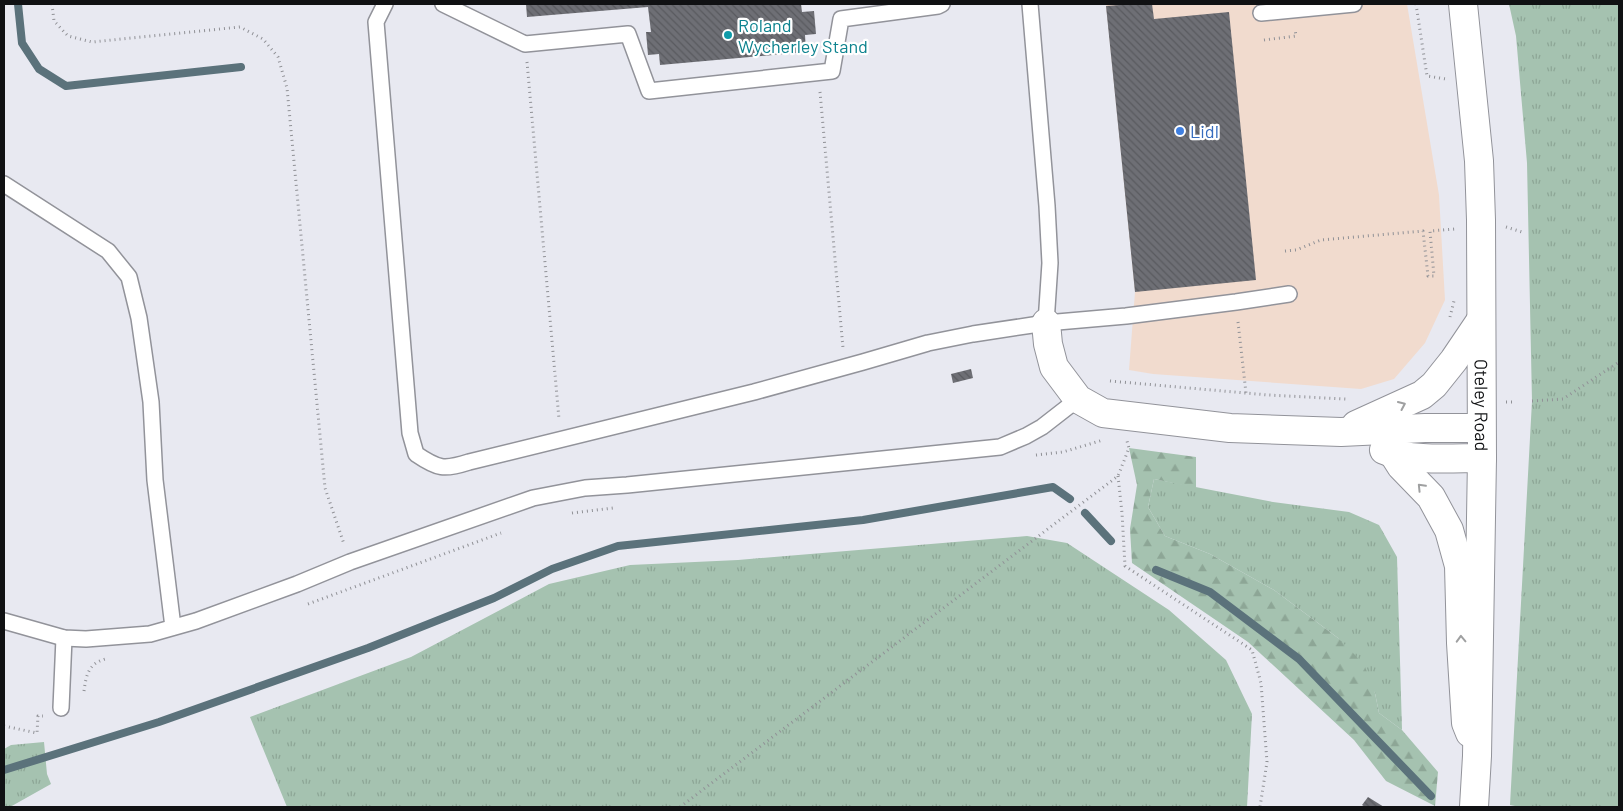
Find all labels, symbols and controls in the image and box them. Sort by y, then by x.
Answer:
place label: Roland Wycherley Stand [738,14,868,57]
marker: Roland Wycherley Stand [722,29,734,41]
place label: Lidl [1190,120,1219,142]
marker: Lidl [1174,125,1186,137]
street label: Oteley Road [1471,359,1493,451]
one-way arrow [1397,400,1406,411]
one-way arrow [1418,483,1427,492]
one-way arrow [1455,635,1466,643]

